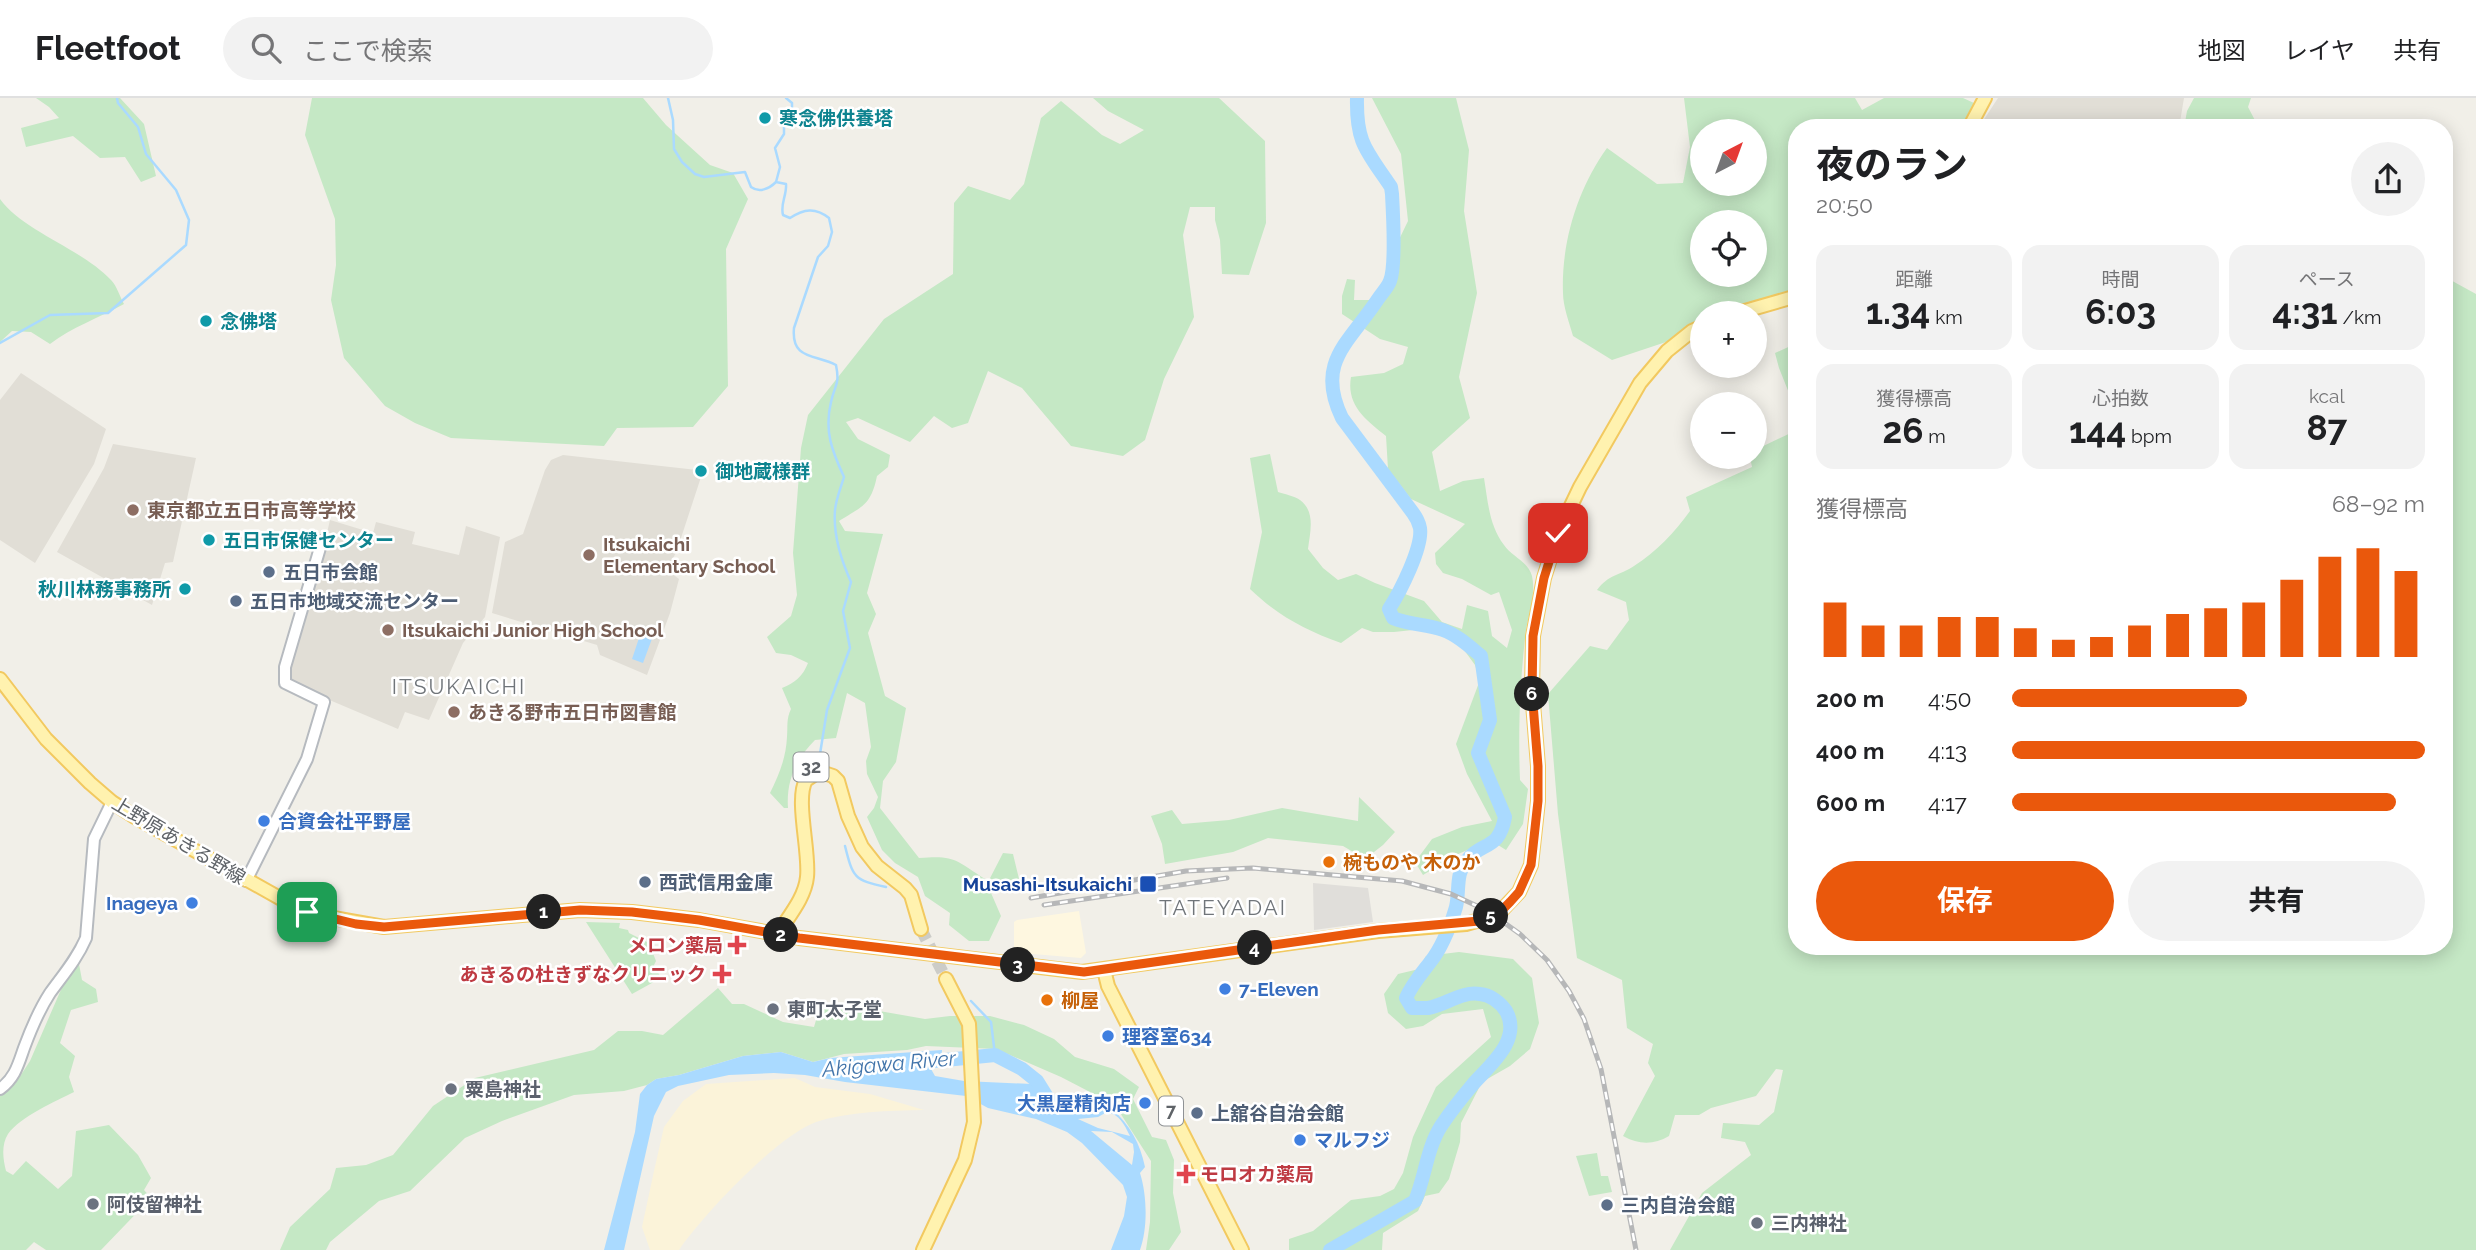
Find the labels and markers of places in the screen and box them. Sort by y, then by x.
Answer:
place label: 寒念佛供養塔 [779,107,893,129]
marker: 寒念佛供養塔 [757,110,773,126]
place label: 念佛塔 [220,310,277,332]
marker: 念佛塔 [198,313,214,329]
place label: 御地蔵様群 [715,460,810,482]
marker: 御地蔵様群 [693,463,709,479]
place label: 東京都立五日市高等学校 [147,499,356,521]
marker: 東京都立五日市高等学校 [125,502,141,518]
pin [1528,503,1588,563]
place label: 五日市保健センター [223,529,394,551]
marker: 五日市保健センター [201,532,217,548]
place label: Itsukaichi Elementary School [603,533,776,577]
marker: Itsukaichi Elementary School [581,547,597,563]
place label: 五日市会館 [283,561,378,583]
marker: 五日市会館 [261,564,277,580]
place label: 秋川林務事務所 [38,578,171,600]
marker: 秋川林務事務所 [177,581,193,597]
place label: 五日市地域交流センター [250,590,459,612]
marker: 五日市地域交流センター [228,593,244,609]
place label: Itsukaichi Junior High School [402,619,664,641]
marker: Itsukaichi Junior High School [380,622,396,638]
pin: 6 [1514,676,1550,712]
place label: あきる野市五日市図書館 [468,701,677,723]
marker: あきる野市五日市図書館 [446,704,462,720]
place label: 合資会社平野屋 [278,810,411,832]
marker: 合資会社平野屋 [256,813,272,829]
place label: 椀ものや 木のか [1343,851,1481,873]
marker: 椀ものや 木のか [1321,854,1337,870]
place label: 西武信用金庫 [659,871,773,893]
place label: Musashi-Itsukaichi [963,873,1132,895]
marker: 西武信用金庫 [637,874,653,890]
marker: Musashi-Itsukaichi [1138,874,1158,894]
pin [277,882,337,942]
place label: Inageya [106,892,178,914]
pin: 1 [526,894,562,930]
marker: Inageya [184,895,200,911]
pin: 5 [1474,898,1508,934]
pin: 2 [764,918,798,952]
pin: 4 [1238,930,1272,966]
place label: メロン薬局 [628,934,723,956]
marker: メロン薬局 [729,937,745,953]
pin: 3 [1000,948,1036,982]
place label: あきるの杜きずなクリニック [459,963,706,985]
marker: あきるの杜きずなクリニック [712,964,732,984]
place label: 7-Eleven [1239,978,1319,1000]
marker: 7-Eleven [1217,981,1233,997]
place label: 柳屋 [1061,989,1099,1011]
marker: 柳屋 [1039,992,1055,1008]
place label: 東町太子堂 [787,998,882,1020]
marker: 東町太子堂 [765,1001,781,1017]
place label: 理容室634 [1122,1025,1212,1047]
marker: 理容室634 [1100,1028,1116,1044]
place label: 粟島神社 [465,1078,541,1100]
marker: 粟島神社 [443,1081,459,1097]
place label: 大黒屋精肉店 [1017,1092,1131,1114]
marker: 大黒屋精肉店 [1137,1095,1153,1111]
place label: 上舘谷自治会館 [1211,1102,1344,1124]
marker: 上舘谷自治会館 [1189,1105,1205,1121]
place label: マルフジ [1314,1129,1390,1151]
marker: マルフジ [1292,1132,1308,1148]
place label: モロオカ薬局 [1200,1163,1314,1185]
marker: モロオカ薬局 [1178,1166,1194,1182]
place label: 阿伎留神社 [107,1193,202,1215]
place label: 三内自治会館 [1621,1194,1735,1216]
marker: 阿伎留神社 [85,1196,101,1212]
marker: 三内自治会館 [1599,1197,1615,1213]
place label: 三内神社 [1771,1212,1847,1234]
marker: 三内神社 [1749,1215,1765,1231]

